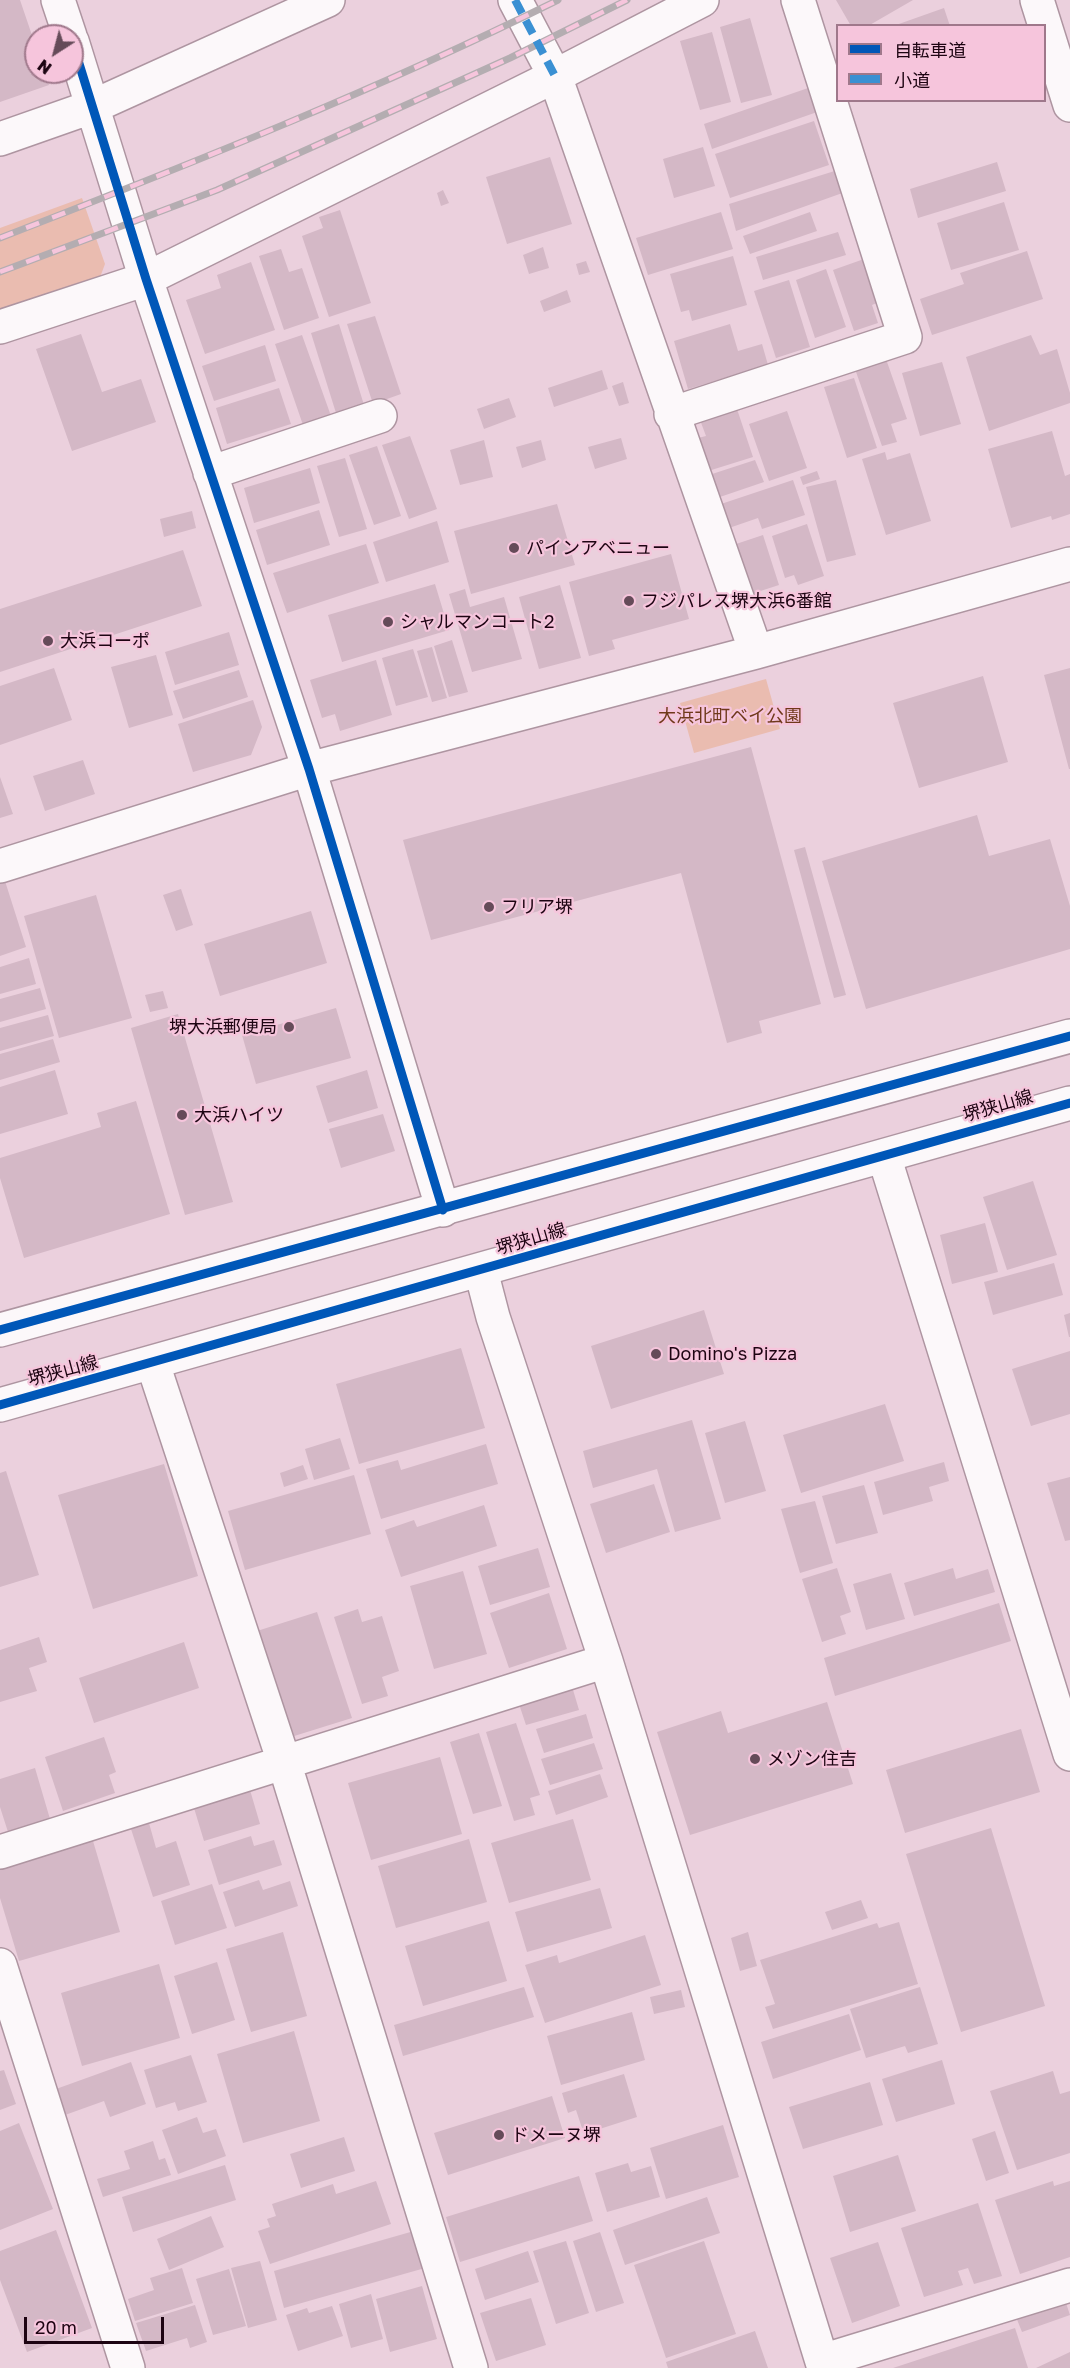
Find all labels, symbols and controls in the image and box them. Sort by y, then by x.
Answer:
north arrow [24,24,84,84]
legend [836,24,1046,102]
text: 自転車道 [894,39,966,61]
text: N [34,55,55,79]
text: 小道 [894,69,930,91]
place label: パインアベニュー [526,537,670,559]
marker: パインアベニュー [507,541,521,555]
place label: フジパレス堺大浜6番館 [641,590,832,612]
marker: フジパレス堺大浜6番館 [622,594,636,608]
place label: シャルマンコート2 [400,611,554,633]
marker: シャルマンコート2 [381,615,395,629]
place label: 大浜コーポ [60,630,150,652]
marker: 大浜コーポ [41,634,55,648]
park label: 大浜北町ベイ公園 [658,705,802,727]
place label: フリア堺 [501,896,573,918]
marker: フリア堺 [482,900,496,914]
place label: 堺大浜郵便局 [169,1016,277,1038]
marker: 堺大浜郵便局 [282,1020,296,1034]
street label: 堺狭山線 [960,1086,1036,1126]
place label: 大浜ハイツ [194,1104,284,1126]
marker: 大浜ハイツ [175,1108,189,1122]
street label: 堺狭山線 [493,1219,569,1259]
place label: Domino's Pizza [668,1343,797,1365]
marker: Domino's Pizza [649,1347,663,1361]
street label: 堺狭山線 [25,1351,101,1391]
place label: メゾン住吉 [767,1748,857,1770]
marker: メゾン住吉 [748,1752,762,1766]
place label: ドメーヌ堺 [511,2124,601,2146]
marker: ドメーヌ堺 [492,2128,506,2142]
scale bar [27,2305,166,2343]
text: 20 m [35,2316,77,2338]

